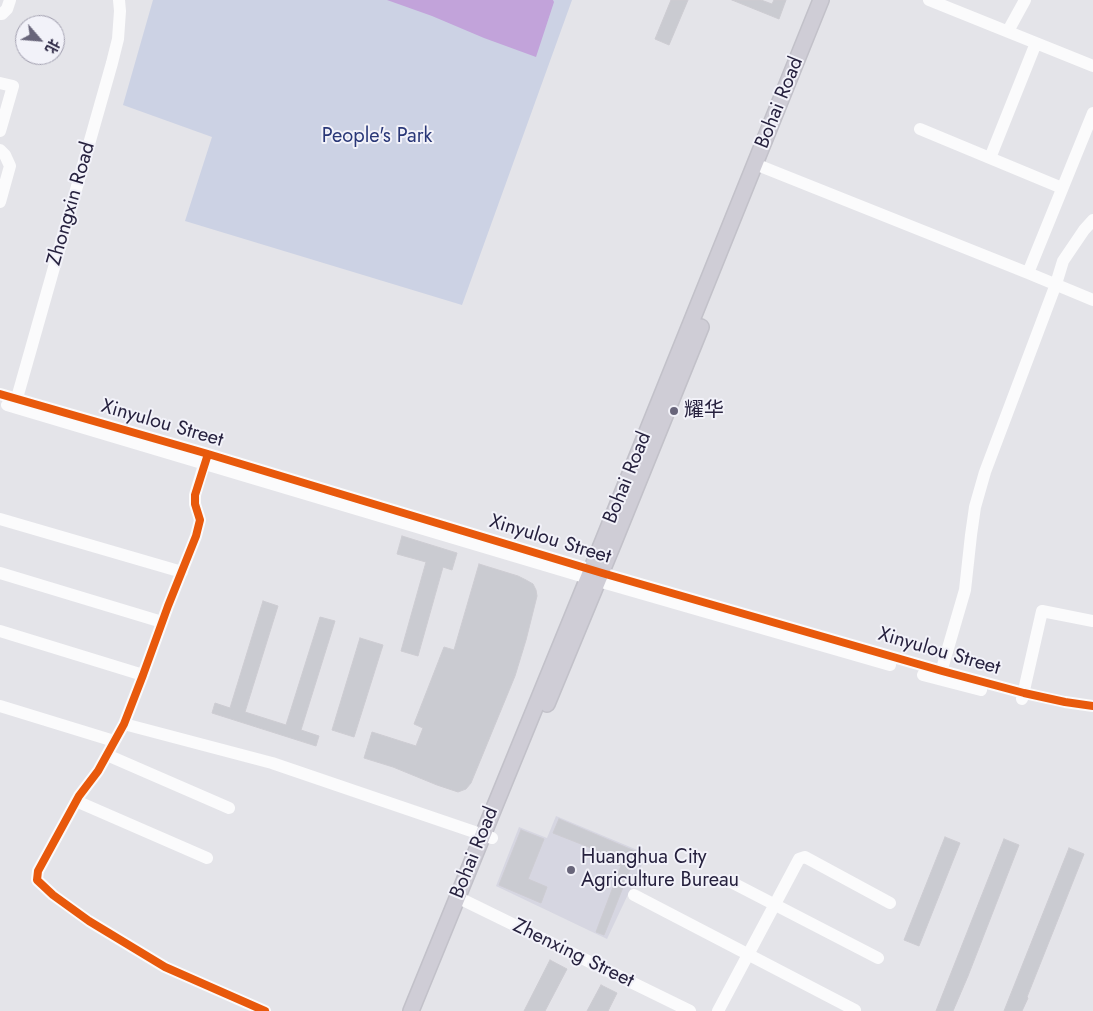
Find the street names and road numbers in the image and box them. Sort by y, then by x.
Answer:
street label: Bohai Road [751,54,809,152]
street label: Zhongxin Road [43,139,101,269]
street label: Xinyulou Street [98,395,226,453]
street label: Bohai Road [599,429,657,527]
street label: Xinyulou Street [486,510,614,570]
street label: Xinyulou Street [875,623,1003,681]
street label: Bohai Road [446,804,504,902]
street label: Zhenxing Street [509,914,637,994]

